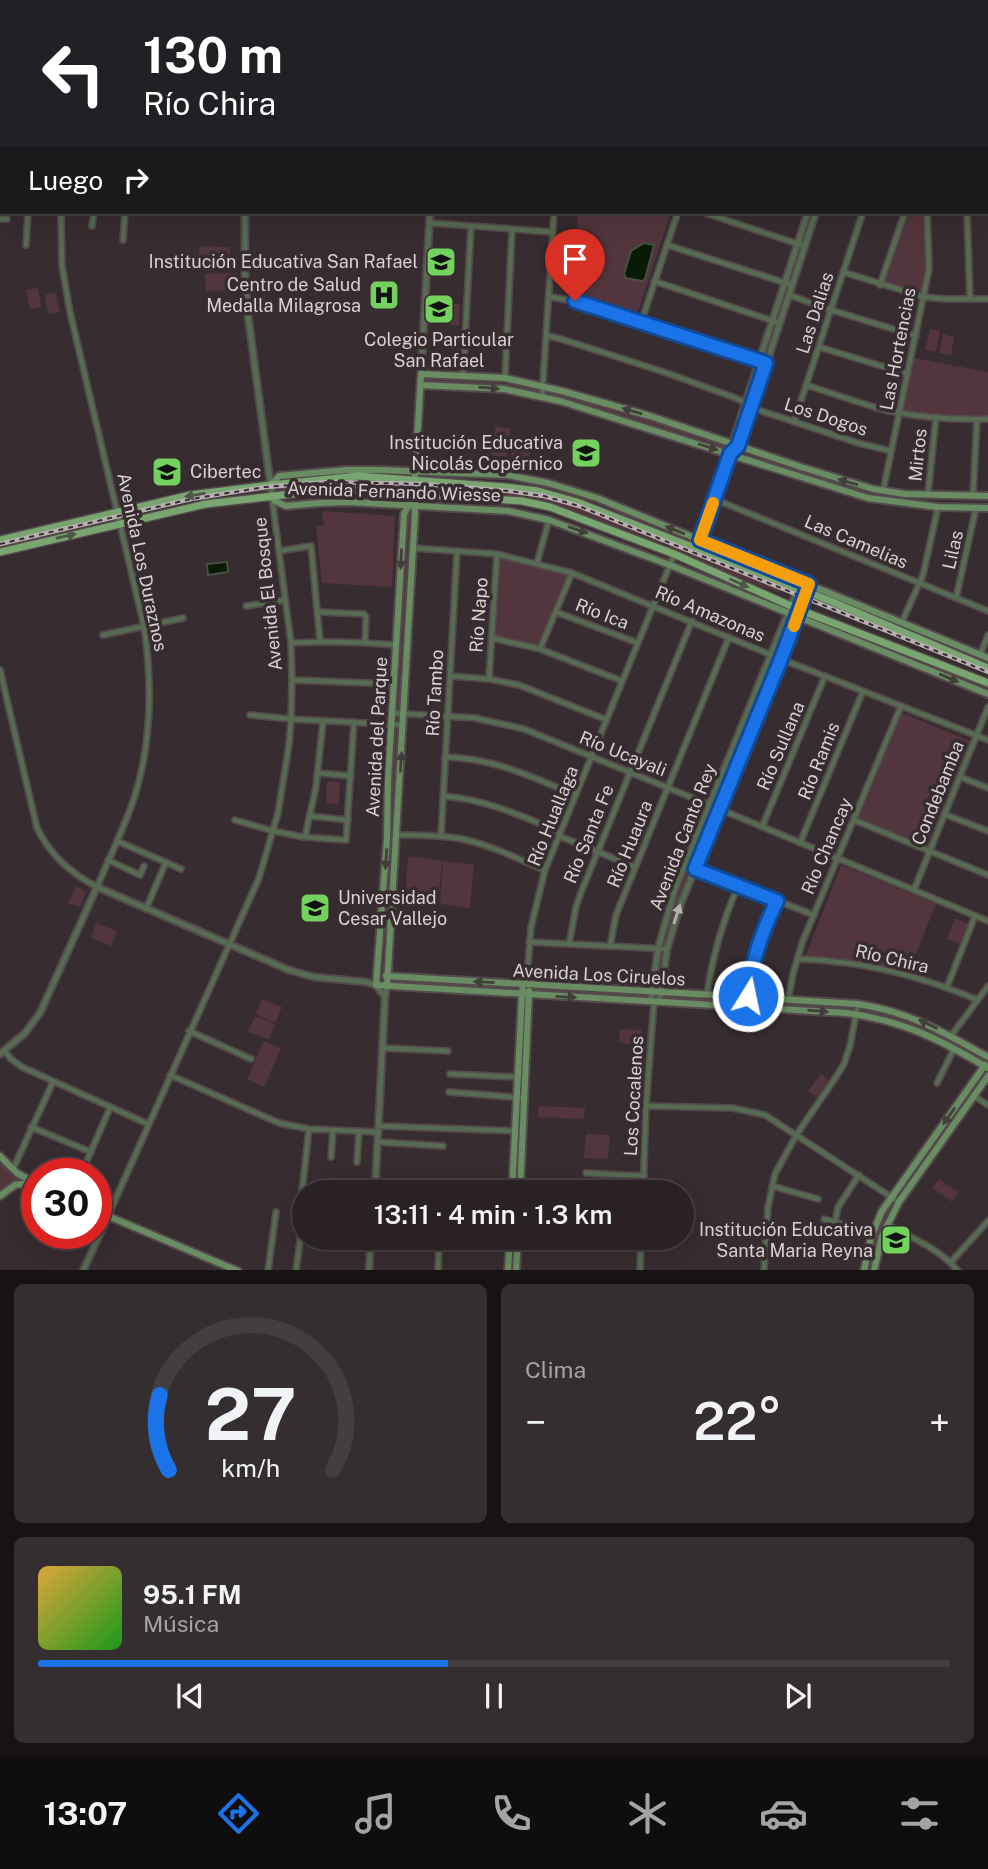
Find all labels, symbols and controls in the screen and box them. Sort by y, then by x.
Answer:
text: 130 m [143,26,283,84]
icon: left [28,28,119,119]
text: Río Chira [143,85,276,122]
icon: right [117,161,155,199]
text: Luego [28,165,103,196]
pin [545,229,605,301]
icon: arrive [556,240,594,278]
school or university icon: Institución Educativa San Rafael [424,245,458,279]
place label: Institución Educativa San Rafael [149,251,418,272]
street label: Las Dalias [791,269,838,356]
place label: Centro de Salud Medalla Milagrosa [206,274,361,316]
hospital icon: Centro de Salud Medalla Milagrosa [367,278,401,312]
street label: Las Hortencias [875,286,920,412]
school or university icon: Colegio Particular San Rafael [422,292,456,326]
place label: Colegio Particular San Rafael [364,329,514,371]
one-way arrow [478,383,500,394]
street label: Los Dogos [782,393,870,440]
one-way arrow [621,405,642,415]
street label: Mirtos [904,427,931,483]
place label: Institución Educativa Nicolás Copérnico [389,432,563,474]
school or university icon: Institución Educativa Nicolás Copérnico [569,436,603,470]
one-way arrow [698,442,719,453]
school or university icon: Cibertec [150,455,184,489]
place label: Cibertec [190,461,261,482]
street label: Avenida Los Duraznos [113,471,172,653]
one-way arrow [837,476,858,486]
street label: Avenida Fernando Wiesse [287,477,501,506]
one-way arrow [184,490,206,501]
street label: Las Camelias [801,510,911,573]
street label: Avenida El Bosque [249,516,286,672]
one-way arrow [665,524,686,535]
one-way arrow [568,525,589,536]
street label: Lilas [938,528,967,571]
one-way arrow [55,530,77,541]
one-way arrow [395,548,406,570]
street label: Río Napo [465,577,492,653]
one-way arrow [729,578,750,589]
street label: Río Amazonas [652,581,768,646]
street label: Río Ica [573,594,632,633]
street label: Río Tambo [422,649,447,737]
street label: Avenida del Parque [362,656,391,818]
one-way arrow [938,673,959,684]
street label: Río Sullana [752,698,809,793]
street label: Río Ramis [793,719,844,803]
street label: Río Ucayali [577,727,670,780]
street label: Condebamba [907,738,968,848]
one-way arrow [395,750,406,772]
street label: Avenida Canto Rey [645,760,720,913]
street label: Río Huallaga [523,763,582,869]
street label: Río Santa Fe [559,781,618,886]
street label: Río Chancay [797,794,856,897]
street label: Río Huaura [603,797,657,891]
one-way arrow [380,849,391,871]
place label: Universidad Cesar Vallejo [338,887,447,929]
school or university icon: Universidad Cesar Vallejo [298,891,332,925]
one-way arrow [673,903,683,924]
street label: Río Chira [853,940,931,977]
street label: Avenida Los Ciruelos [512,959,686,990]
position arrow [711,959,785,1033]
one-way arrow [473,977,495,988]
one-way arrow [556,992,578,1003]
one-way arrow [807,1005,829,1016]
one-way arrow [918,1019,938,1030]
street label: Los Cocalenos [620,1035,647,1157]
one-way arrow [942,1107,956,1125]
speed limit sign: 30 [21,1158,112,1249]
text: 13:11 · 4 min · 1.3 km [374,1199,612,1230]
place label: Institución Educativa Santa Maria Reyna [699,1219,873,1261]
school or university icon: Institución Educativa Santa Maria Reyna [879,1223,913,1257]
text: Clima [525,1356,586,1383]
text: 27 [205,1371,296,1456]
text: 22° [693,1391,782,1452]
text: − [525,1400,546,1445]
text: + [929,1400,950,1445]
text: km/h [221,1452,280,1482]
text: 95.1 FM [143,1579,242,1610]
text: Música [143,1610,219,1637]
icon: previous [171,1677,209,1715]
icon: pause [475,1677,513,1715]
icon: next [779,1677,817,1715]
icon: directions [214,1789,263,1838]
icon: music [351,1789,400,1838]
icon: phone [487,1789,536,1838]
icon: climate [623,1789,672,1838]
icon: car [759,1789,808,1838]
icon: filters [895,1789,944,1838]
text: 13:07 [44,1795,127,1832]

